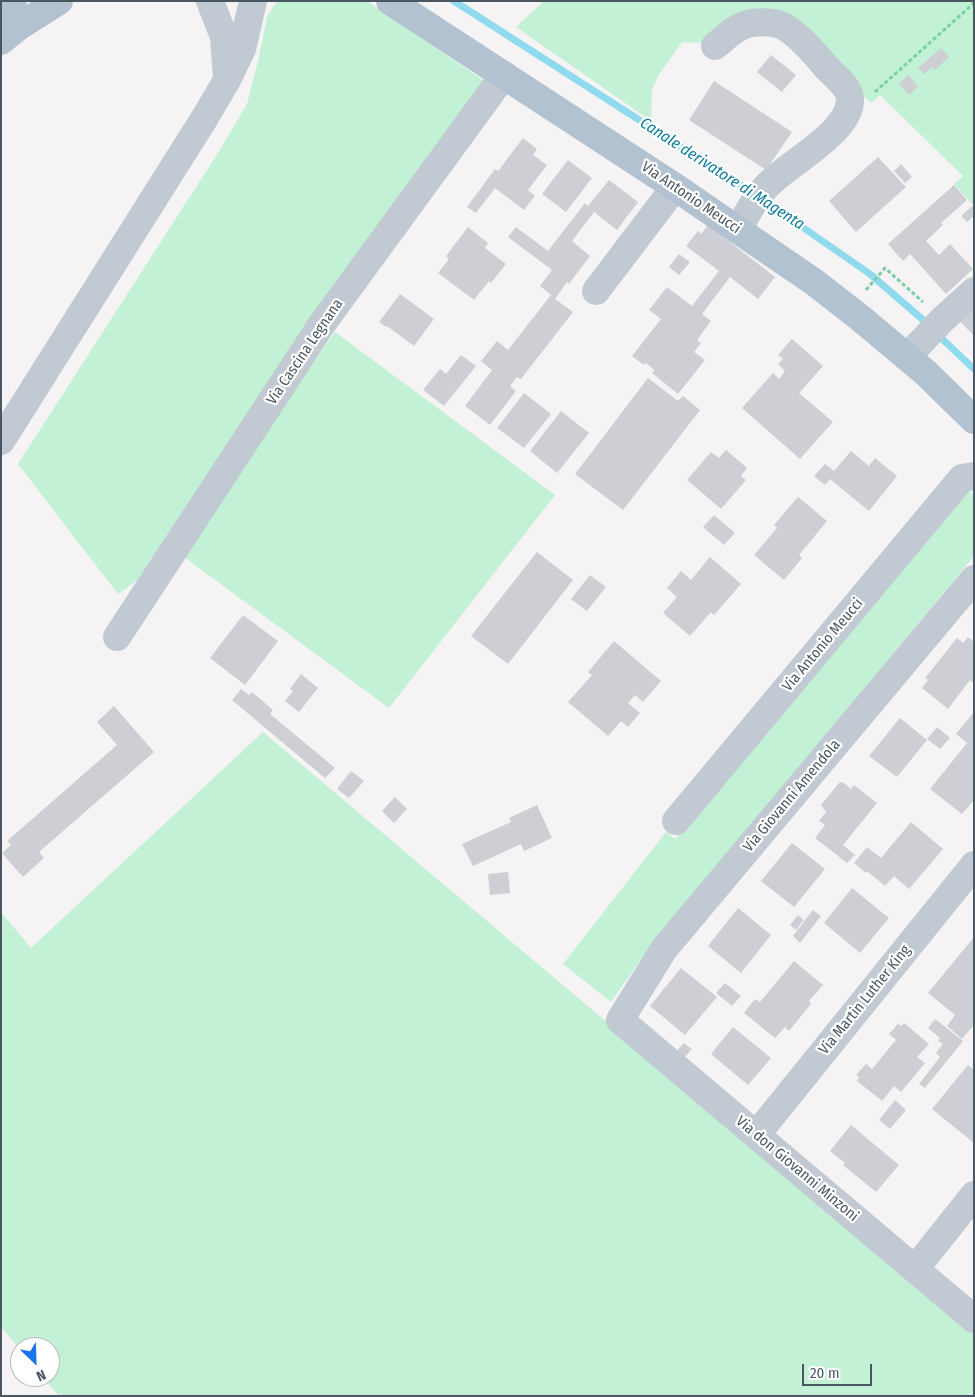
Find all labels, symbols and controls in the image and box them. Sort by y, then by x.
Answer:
water label: Canale derivatore di Magenta [636,114,808,234]
street label: Via Antonio Meucci [638,158,744,238]
street label: Via Cascina Legnana [263,296,347,408]
street label: Via Antonio Meucci [779,595,867,695]
street label: Via Giovanni Amendola [740,736,844,856]
street label: Via Martin Luther King [815,942,915,1058]
street label: Via don Giovanni Minzoni [732,1112,862,1226]
north arrow [10,1337,60,1387]
scale bar [805,1354,875,1386]
text: 20 m [810,1364,840,1382]
text: N [34,1366,48,1385]

